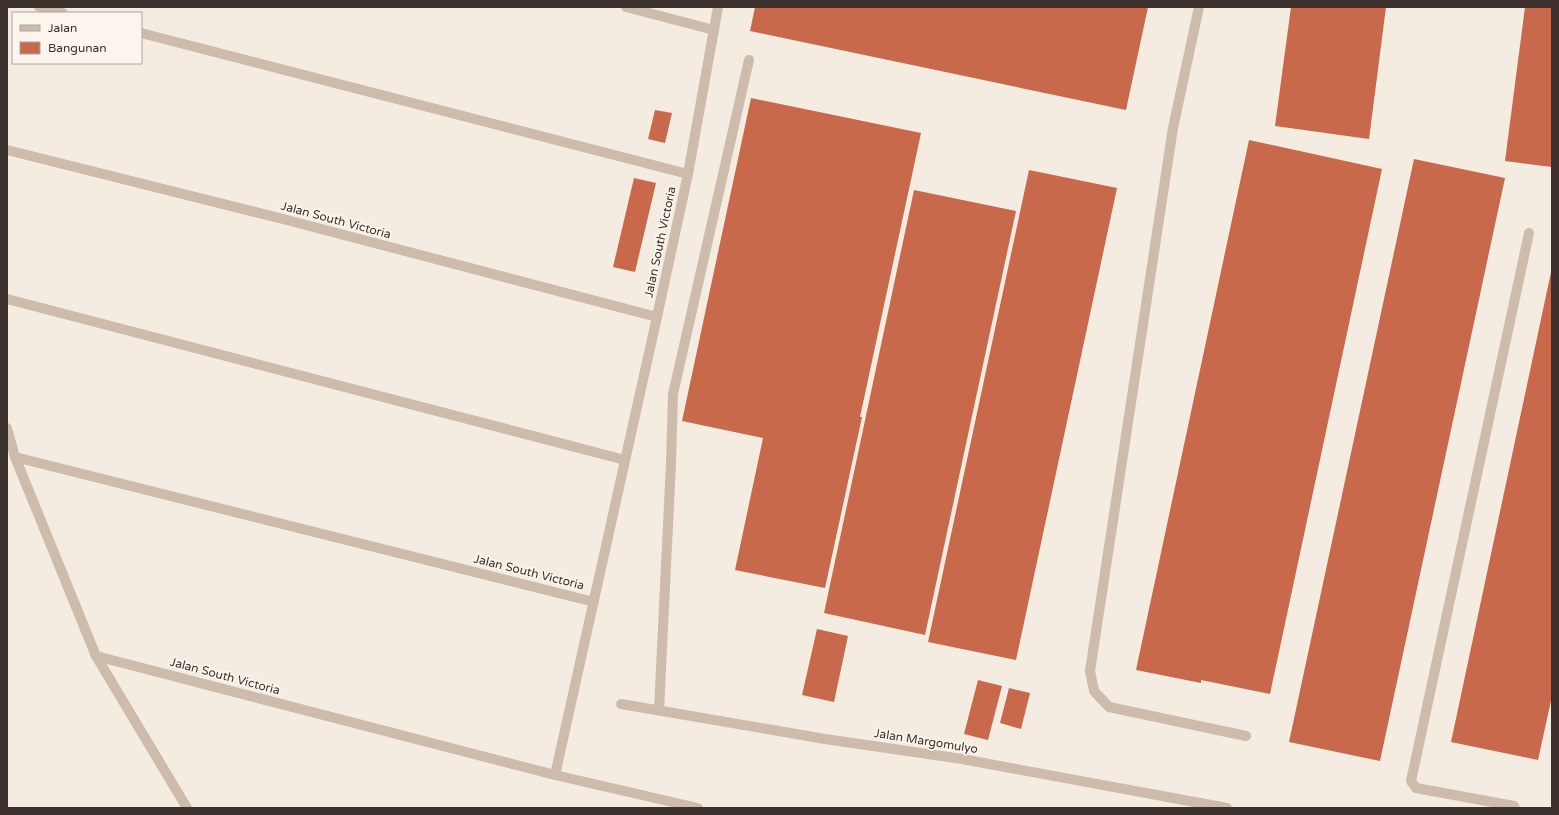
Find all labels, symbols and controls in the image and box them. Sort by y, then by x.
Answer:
legend [12,12,142,64]
text: Jalan [48,21,77,35]
text: Bangunan [48,41,107,55]
street label: Jalan South Victoria [641,185,679,299]
street label: Jalan South Victoria [280,199,392,241]
street label: Jalan South Victoria [472,552,586,592]
street label: Jalan South Victoria [169,655,281,697]
street label: Jalan Margomulyo [873,726,979,756]

